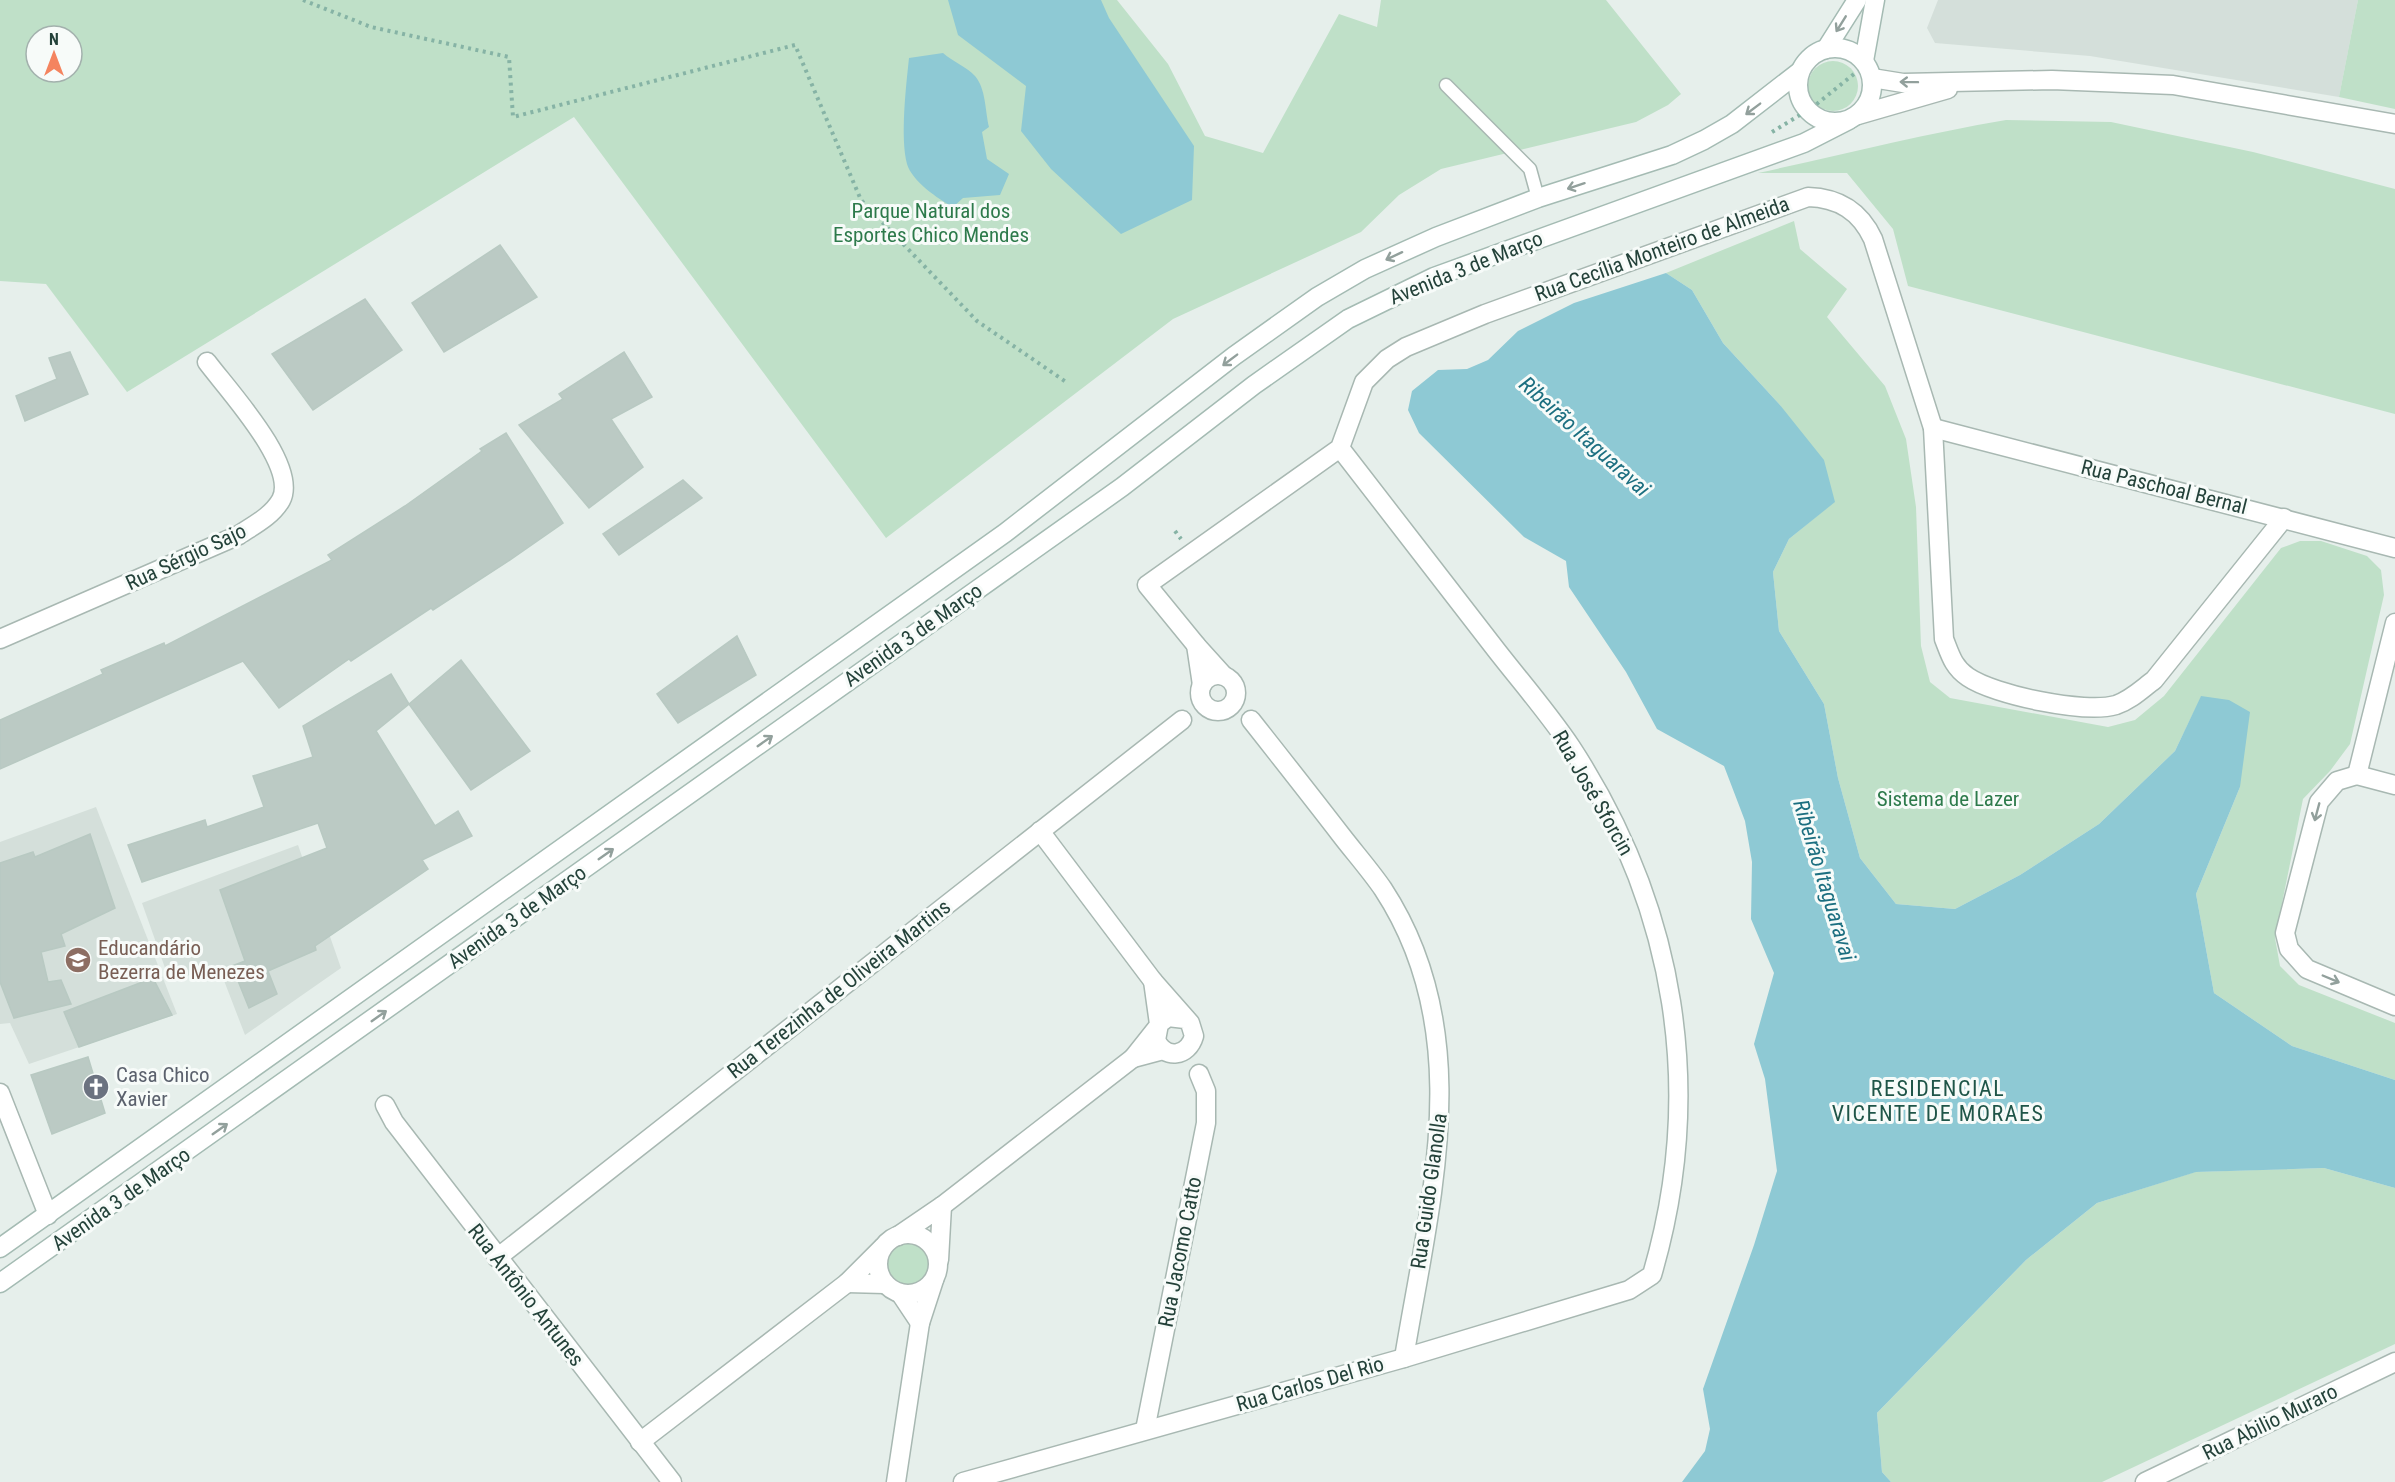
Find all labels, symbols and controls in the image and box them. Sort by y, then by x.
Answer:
one-way arrow [1835,16,1848,33]
north arrow [24,24,84,84]
text: N [49,30,59,49]
one-way arrow [1899,76,1919,88]
one-way arrow [1746,102,1762,115]
one-way arrow [1567,181,1586,192]
street label: Rua Cecília Monteiro de Almeida [1531,192,1793,306]
park label: Parque Natural dos Esportes Chico Mendes [833,199,1029,247]
street label: Avenida 3 de Março [1386,226,1546,310]
one-way arrow [1385,251,1403,262]
one-way arrow [1222,353,1238,366]
water label: Ribeirão Itaguaravai [1514,371,1655,502]
street label: Rua Paschoal Bernal [2079,455,2249,519]
street label: Rua Sérgio Sajo [122,519,250,595]
street label: Avenida 3 de Março [839,578,987,692]
street label: Rua José Sforcin [1548,726,1638,860]
one-way arrow [756,735,772,747]
park label: Sistema de Lazer [1877,787,2019,811]
water label: Ribeirão Itaguaravai [1788,797,1861,964]
one-way arrow [2310,802,2322,821]
one-way arrow [597,848,613,860]
street label: Avenida 3 de Março [443,860,591,974]
street label: Rua Terezinha de Oliveira Martins [723,895,955,1083]
place label: Educandário Bezerra de Menezes [98,936,265,984]
school or university icon: Educandário Bezerra de Menezes [63,945,93,975]
one-way arrow [2322,974,2340,985]
one-way arrow [370,1010,386,1022]
place label: Casa Chico Xavier [116,1063,210,1111]
church icon: Casa Chico Xavier [81,1072,111,1102]
district label: RESIDENCIAL VICENTE DE MORAES [1832,1076,2044,1126]
street label: Rua Guido Glanolla [1406,1112,1452,1270]
one-way arrow [211,1123,227,1135]
street label: Avenida 3 de Março [47,1142,195,1256]
street label: Rua Jacomo Catto [1154,1175,1206,1329]
street label: Rua Antônio Antunes [463,1219,589,1371]
street label: Rua Carlos Del Rio [1234,1351,1386,1417]
street label: Rua Abilio Muraro [2199,1379,2341,1465]

